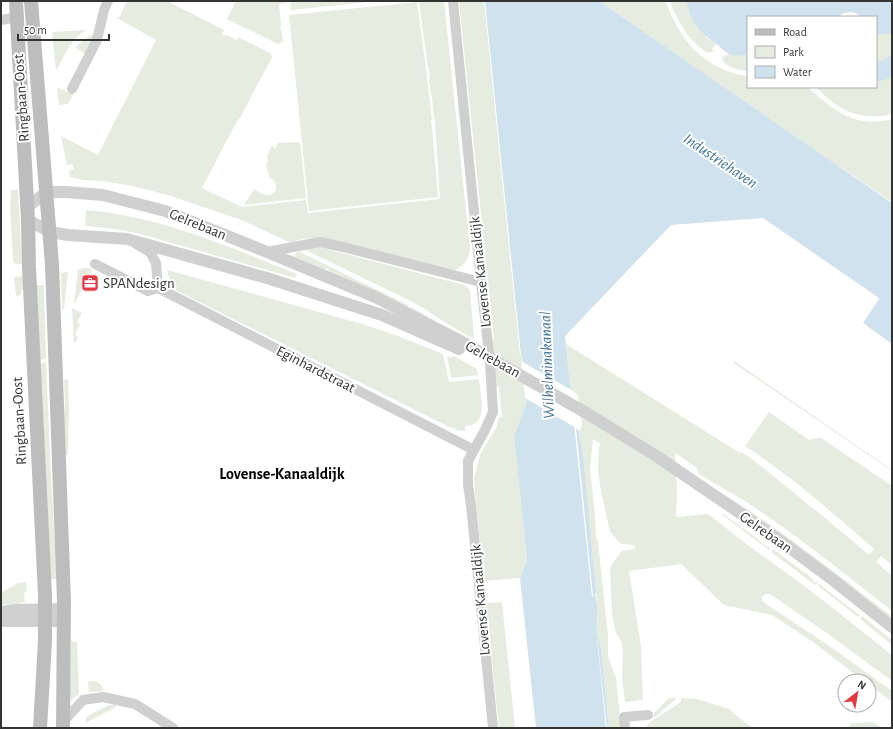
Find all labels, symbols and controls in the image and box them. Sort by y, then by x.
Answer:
scale bar [18,16,109,42]
legend [747,16,877,88]
text: 50 m [24,24,47,36]
text: Road [783,26,807,38]
text: Park [783,46,804,58]
street label: Ringbaan-Oost [11,53,32,142]
text: Water [783,66,812,78]
water label: Industriehaven [681,130,760,191]
street label: Gelrebaan [167,206,229,243]
street label: Lovense Kanaaldijk [467,216,494,328]
office icon: SPANdesign [80,273,100,293]
place label: SPANdesign [103,276,175,291]
water label: Wilhelminakanaal [537,311,557,419]
street label: Gelrebaan [463,338,523,381]
street label: Eginhardstraat [274,343,358,396]
street label: Ringbaan-Oost [10,376,29,465]
district label: Lovense-Kanaaldijk [219,466,345,483]
street label: Gelrebaan [737,509,795,556]
street label: Lovense Kanaaldijk [468,544,493,656]
north arrow [837,673,877,713]
text: N [856,678,868,692]

